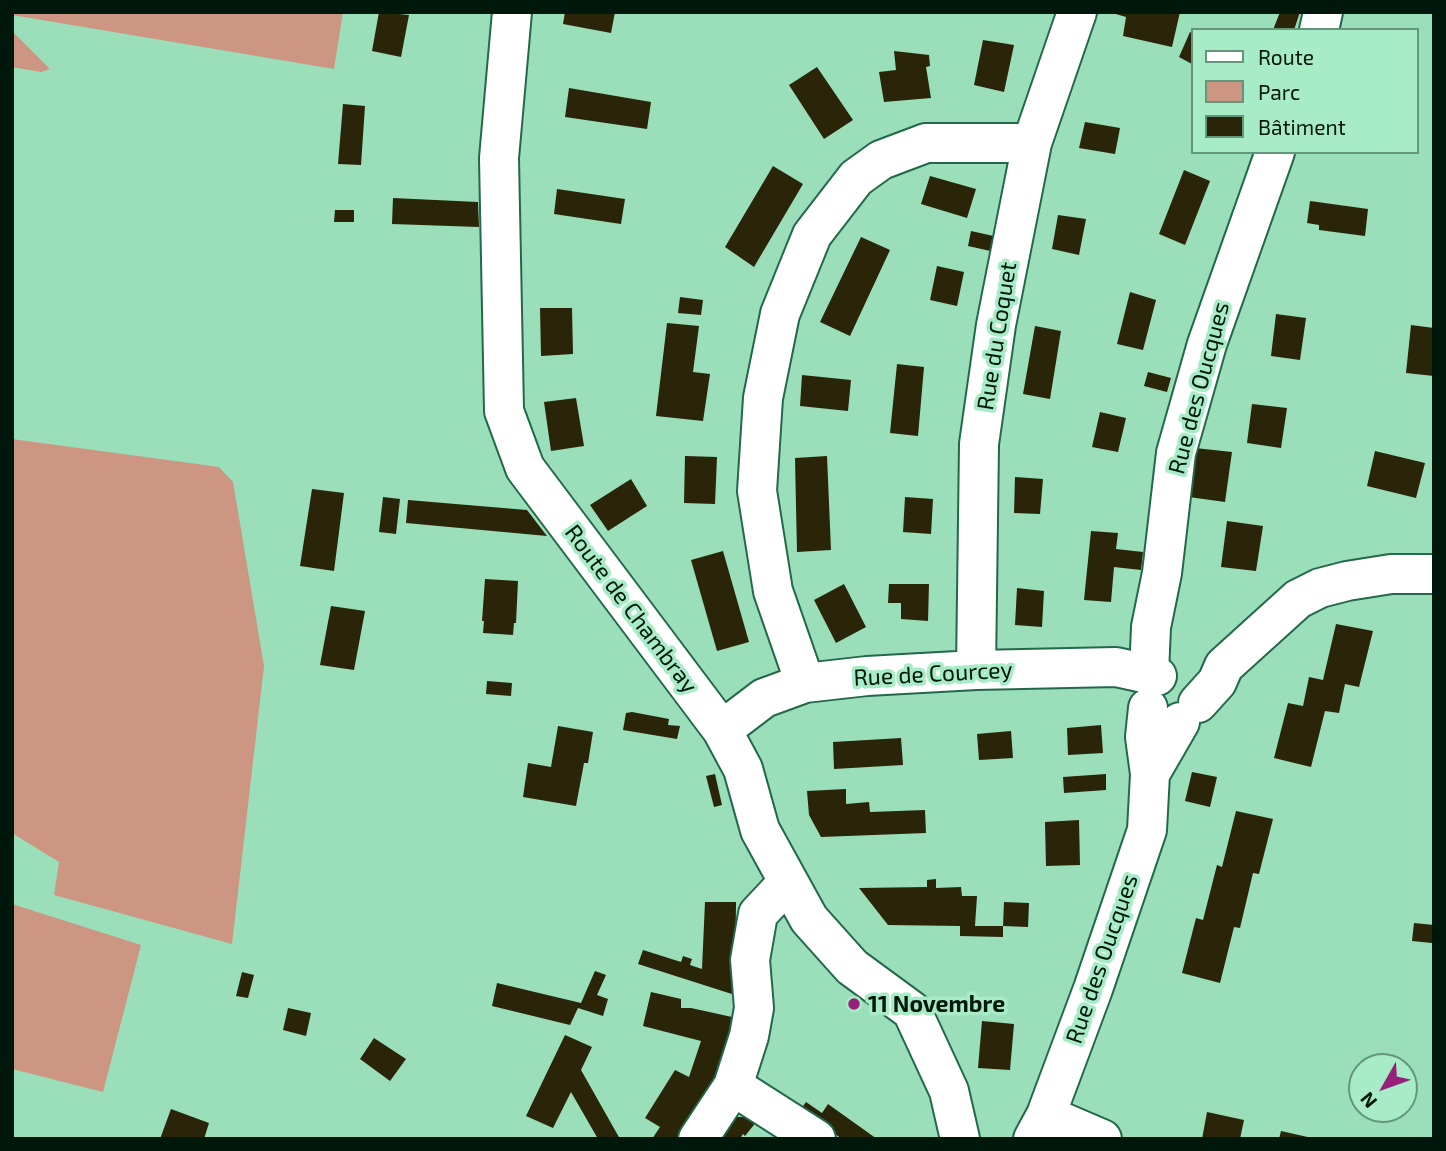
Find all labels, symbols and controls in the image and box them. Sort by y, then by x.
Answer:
legend [1190,28,1418,154]
text: Route [1258,44,1314,69]
text: Parc [1258,79,1300,104]
text: Bâtiment [1258,114,1346,139]
street label: Rue du Coquet [972,260,1022,412]
street label: Rue des Oucques [1163,299,1235,477]
street label: Route de Chambray [559,519,703,699]
street label: Rue de Courcey [853,656,1013,692]
street label: Rue des Oucques [1060,871,1144,1047]
place label: 11 Novembre [868,990,1005,1018]
marker: 11 Novembre [846,996,862,1012]
north arrow [1348,1053,1418,1123]
text: N [1355,1088,1381,1113]

